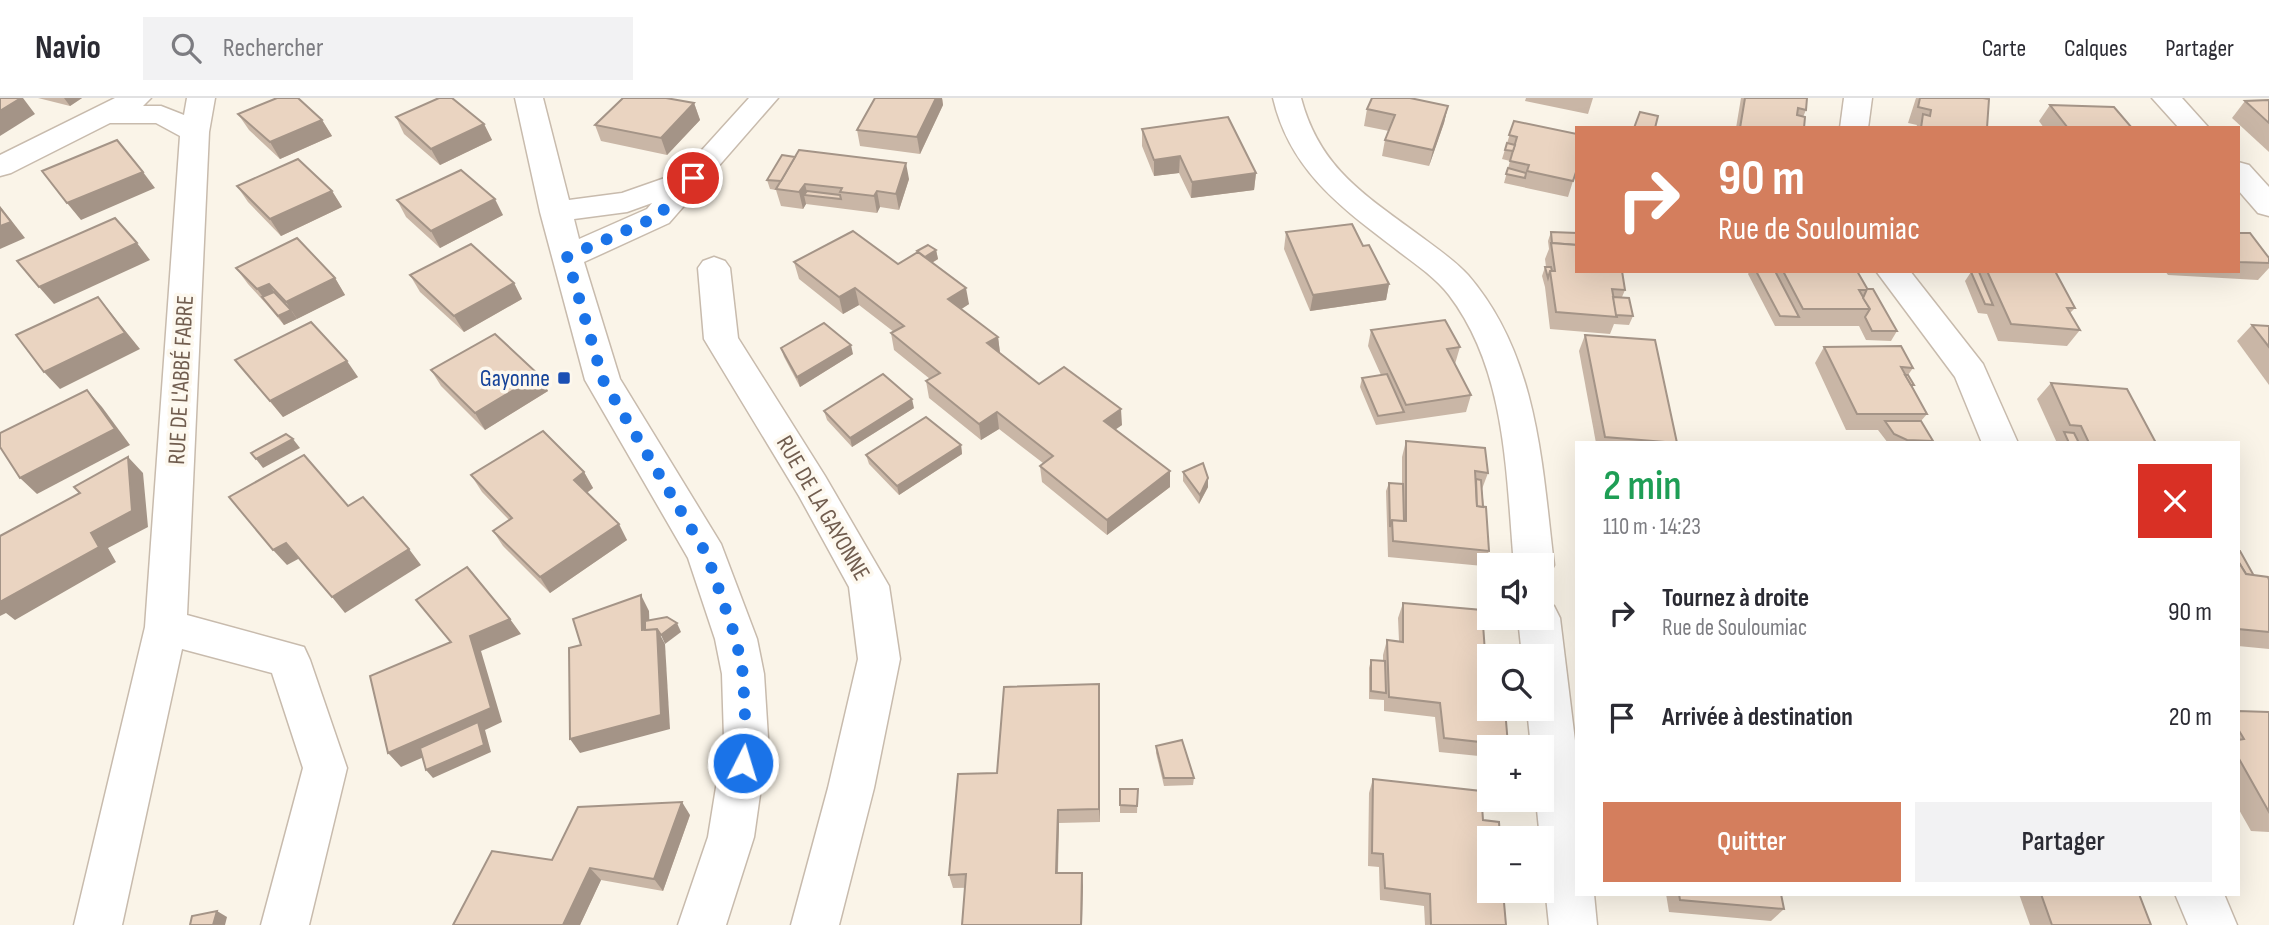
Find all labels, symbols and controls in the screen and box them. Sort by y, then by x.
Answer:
search box [143,17,633,80]
text: Navio [35,28,101,68]
icon: search [167,29,205,67]
text: Rechercher [223,33,323,64]
text: Carte [1982,34,2026,63]
text: Calques [2064,34,2127,63]
text: Partager [2165,34,2234,63]
pin [663,148,723,208]
text: 90 m [1718,150,1805,209]
icon: right [1603,154,1694,245]
icon: arrive [674,159,712,197]
text: Rue de Souloumiac [1718,210,1920,249]
street label: RUE DE L'ABBÉ FABRE [162,295,200,465]
place label: Gayonne [480,364,550,393]
marker: Gayonne [556,370,572,386]
street label: RUE DE LA GAYONNE [770,430,876,586]
text: 2 min [1603,461,1682,512]
button: close [2138,464,2212,538]
text: 110 m · 14:23 [1603,513,1701,541]
map controls [1477,553,1554,903]
button: sound [1477,553,1554,630]
text: Tournez à droite [1662,583,1809,614]
icon: right [1603,594,1641,632]
text: 90 m [2168,597,2212,628]
text: Rue de Souloumiac [1662,614,1807,642]
button: search [1477,644,1554,721]
icon: arrive [1603,699,1641,737]
text: Arrivée à destination [1662,702,1853,733]
text: 20 m [2169,702,2212,733]
position arrow [706,726,780,800]
button: + [1477,735,1554,812]
button: Quitter [1603,802,1901,882]
button: Partager [1915,802,2212,882]
button: − [1477,826,1554,903]

